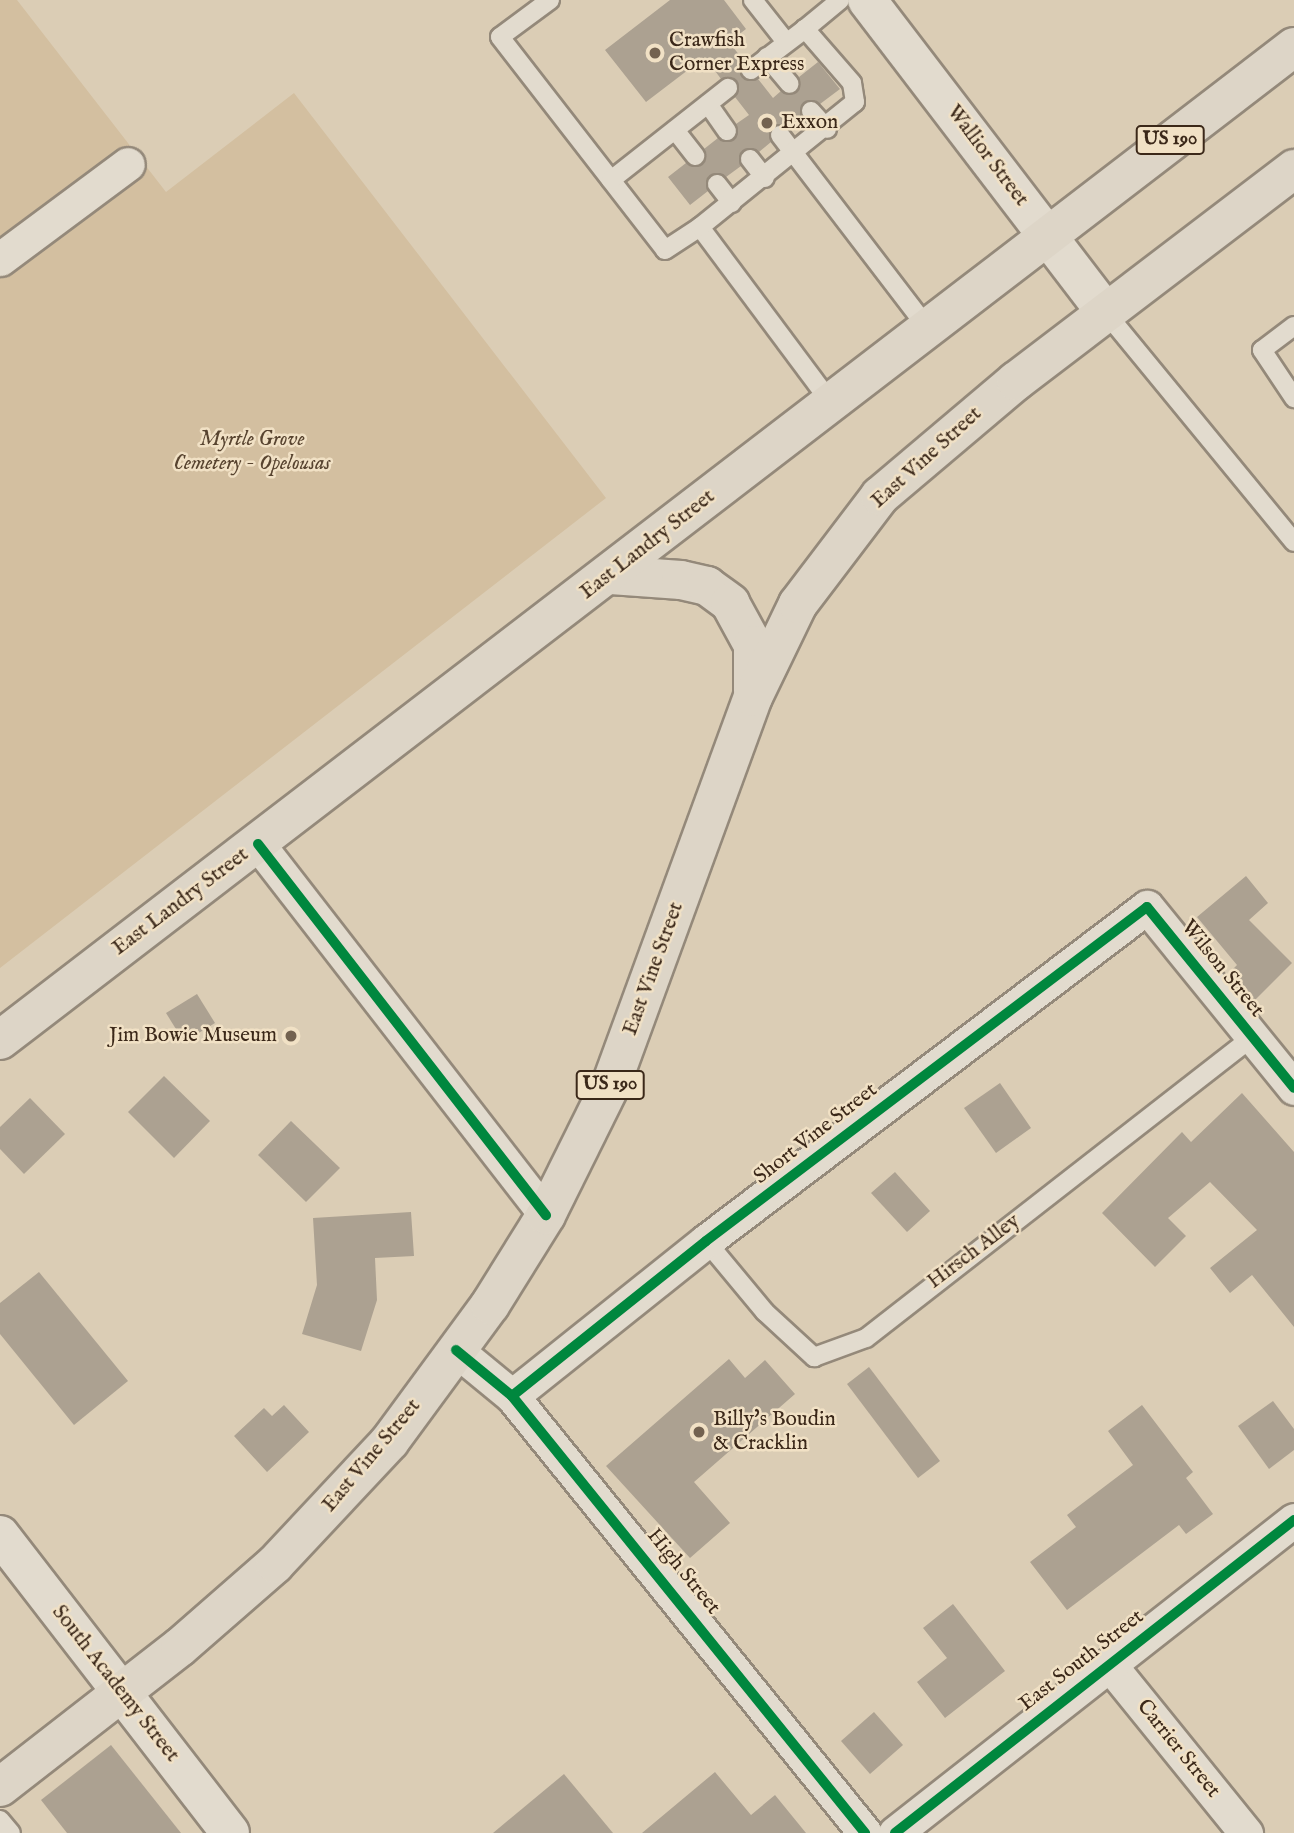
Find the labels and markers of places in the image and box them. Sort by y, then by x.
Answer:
place label: Crawfish Corner Express [669,28,804,78]
marker: Crawfish Corner Express [647,45,663,61]
place label: Exxon [781,110,838,136]
marker: Exxon [759,115,775,131]
place label: Jim Bowie Museum [109,1023,277,1049]
marker: Jim Bowie Museum [283,1028,299,1044]
place label: Billy's Boudin & Cracklin [713,1407,836,1457]
marker: Billy's Boudin & Cracklin [691,1424,707,1440]

